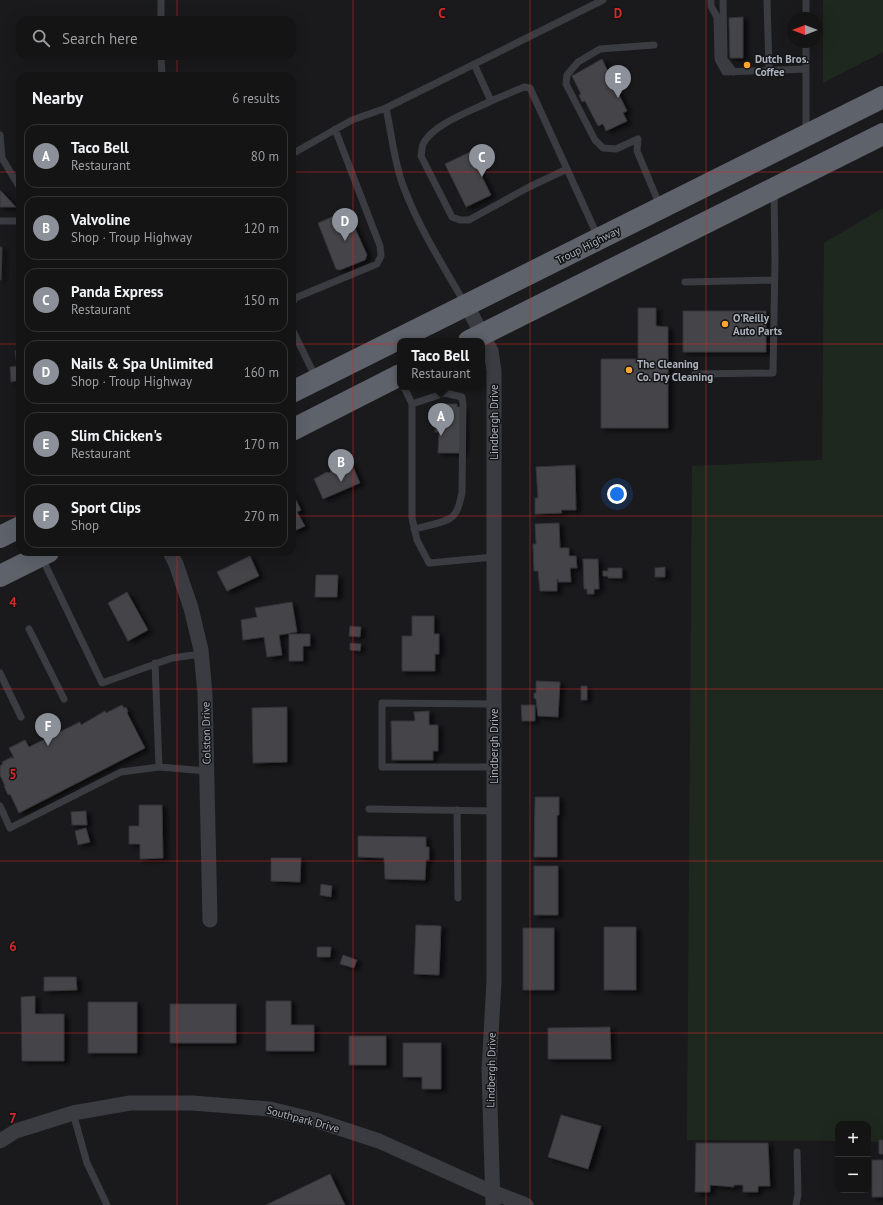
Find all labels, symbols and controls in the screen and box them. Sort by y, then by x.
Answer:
text: C [438,5,446,22]
text: D [614,5,622,22]
north arrow [787,12,823,48]
search box [16,16,296,60]
icon: search [30,27,52,49]
text: Search here [62,29,138,48]
place label: Dutch Bros. Coffee [755,52,809,79]
marker: Dutch Bros. Coffee [742,60,752,70]
pin: E [605,65,631,98]
text: Nearby [32,87,83,109]
text: 6 results [232,90,280,107]
text: Taco Bell [71,138,129,157]
pin: C [469,144,495,177]
text: A [42,148,50,165]
text: 80 m [251,148,279,165]
text: Restaurant [71,157,130,174]
pin: D [332,208,358,241]
text: Valvoline [71,210,130,229]
text: B [42,220,50,237]
text: 120 m [244,220,279,237]
street label: Troup Highway [553,222,623,267]
text: Shop · Troup Highway [71,229,192,246]
text: Panda Express [71,282,163,301]
text: C [42,292,50,309]
text: 150 m [244,292,279,309]
text: Restaurant [71,301,130,318]
place label: O'Reilly Auto Parts [733,311,783,338]
marker: O'Reilly Auto Parts [720,319,730,329]
popup [397,338,485,390]
text: Taco Bell [411,346,469,365]
text: Nails & Spa Unlimited [71,354,213,373]
place label: The Cleaning Co. Dry Cleaning [637,357,713,384]
text: D [42,364,50,381]
text: 160 m [244,364,279,381]
text: Restaurant [411,365,471,382]
marker: The Cleaning Co. Dry Cleaning [624,365,634,375]
text: Shop · Troup Highway [71,373,192,390]
street label: Lindbergh Drive [487,384,501,460]
pin: A [428,403,454,436]
text: Slim Chicken's [71,426,162,445]
text: E [43,436,49,453]
text: 170 m [244,436,279,453]
text: Restaurant [71,445,130,462]
pin: B [328,449,354,482]
your location [607,484,627,504]
text: Sport Clips [71,498,141,517]
text: F [43,508,49,525]
text: 270 m [244,508,279,525]
text: Shop [71,517,99,534]
text: 4 [9,594,17,611]
street label: Colston Drive [198,701,214,764]
street label: Lindbergh Drive [487,708,501,784]
pin: F [35,713,61,746]
text: 5 [9,766,17,783]
text: 6 [9,938,17,955]
street label: Lindbergh Drive [483,1032,499,1108]
street label: Southpark Drive [265,1103,341,1136]
text: 7 [9,1110,17,1127]
map controls [835,1121,871,1193]
button: + [835,1121,871,1157]
button: − [835,1157,871,1193]

